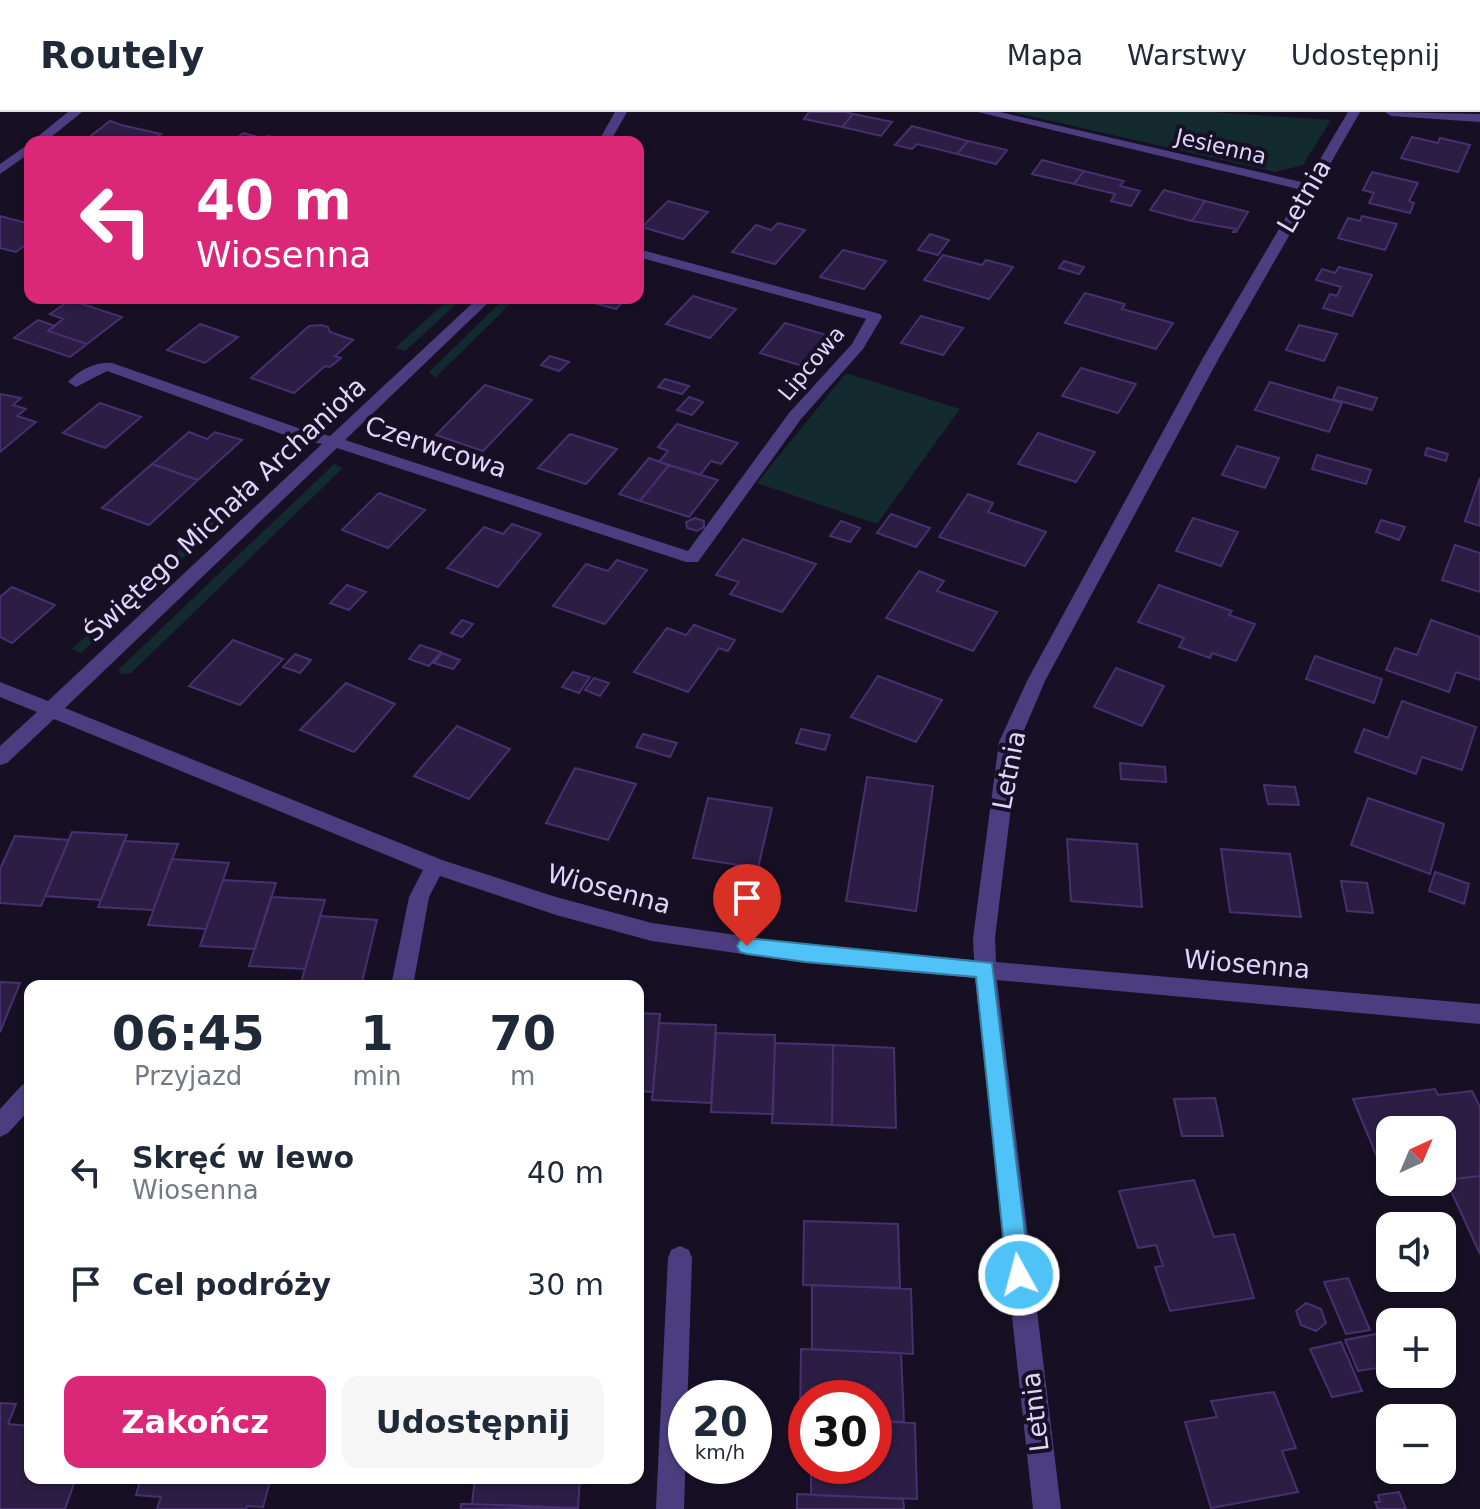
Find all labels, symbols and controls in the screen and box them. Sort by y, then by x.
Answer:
text: Routely [40,33,204,77]
text: Mapa [1007,39,1083,72]
text: Warstwy [1127,39,1247,72]
text: Udostępnij [1291,39,1440,72]
street label: Jesienna [1171,123,1269,169]
street label: Letnia [1271,154,1337,238]
text: 40 m [196,167,352,232]
icon: left [64,168,168,272]
text: Wiosenna [196,234,371,275]
street label: Lipcowa [773,321,850,406]
street label: Świętego Michała Archanioła [78,370,372,647]
street label: Czerwcowa [361,410,511,484]
street label: Letnia [987,728,1031,812]
street label: Wiosenna [544,858,674,920]
pin [713,864,781,946]
icon: arrive [725,876,769,920]
street label: Wiosenna [1183,944,1311,984]
text: 06:45 [112,1005,265,1061]
text: 1 [360,1005,394,1061]
text: 70 [489,1005,556,1061]
text: Przyjazd [134,1061,242,1091]
text: min [352,1061,402,1091]
text: m [510,1061,535,1091]
north arrow [1376,1116,1456,1196]
map controls [1376,1116,1456,1484]
text: Skręć w lewo [132,1140,354,1175]
icon: left [64,1150,108,1194]
text: 40 m [527,1155,604,1190]
text: Wiosenna [132,1175,259,1205]
button: sound [1376,1212,1456,1292]
position arrow [977,1233,1061,1317]
icon: arrive [64,1262,108,1306]
text: Cel podróży [132,1267,331,1302]
text: 30 m [527,1267,604,1302]
button: + [1376,1308,1456,1388]
street label: Letnia [1015,1371,1055,1453]
button: Zakończ [64,1376,326,1468]
button: Udostępnij [342,1376,604,1468]
speed limit sign: 30 [788,1380,892,1484]
text: 20 [692,1399,748,1445]
button: − [1376,1404,1456,1484]
text: km/h [695,1440,745,1464]

